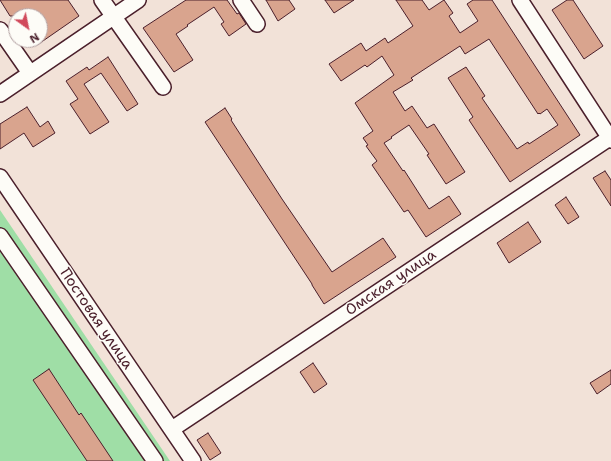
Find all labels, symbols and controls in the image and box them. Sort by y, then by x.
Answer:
north arrow [8,8,48,48]
text: N [27,29,42,46]
street label: Омская улица [342,246,440,320]
street label: Постовая улица [55,265,137,373]

